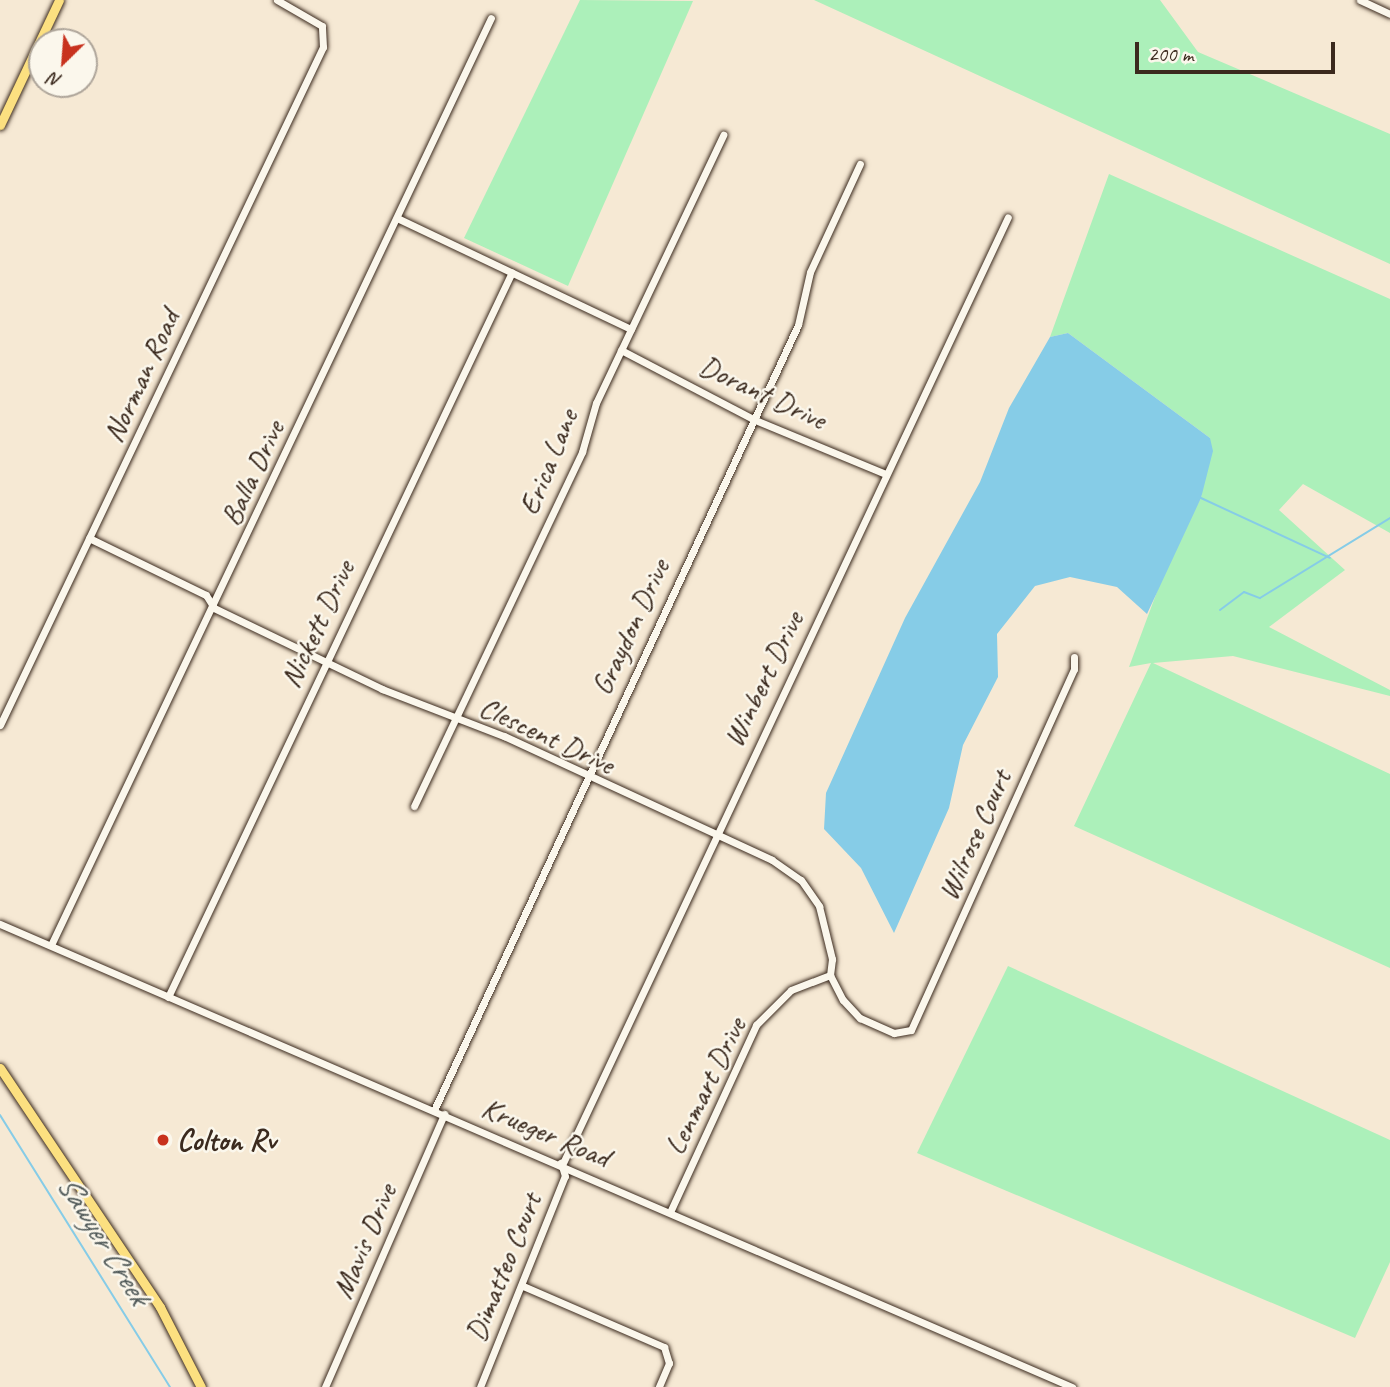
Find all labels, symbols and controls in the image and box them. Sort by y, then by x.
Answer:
north arrow [28,28,98,98]
scale bar [1138,28,1338,72]
text: 200 m [1148,41,1193,67]
text: N [45,67,65,94]
street label: Norman Road [95,305,187,447]
street label: Dorant Drive [694,347,832,437]
street label: Erica Lane [510,404,586,520]
street label: Balla Drive [212,415,292,531]
street label: Graydon Drive [583,553,677,701]
street label: Nickett Drive [272,555,362,693]
street label: Winbert Drive [715,605,811,753]
street label: Clescent Drive [474,688,620,782]
street label: Wilrose Court [929,764,1019,906]
street label: Lenmart Drive [656,1011,754,1161]
street label: Krueger Road [477,1089,615,1175]
place label: Colton Rv [177,1122,276,1158]
marker: Colton Rv [155,1132,171,1148]
water label: Sawyer Creek [48,1168,158,1312]
street label: Mavis Drive [324,1178,404,1304]
street label: Dimatteo Court [457,1188,549,1346]

